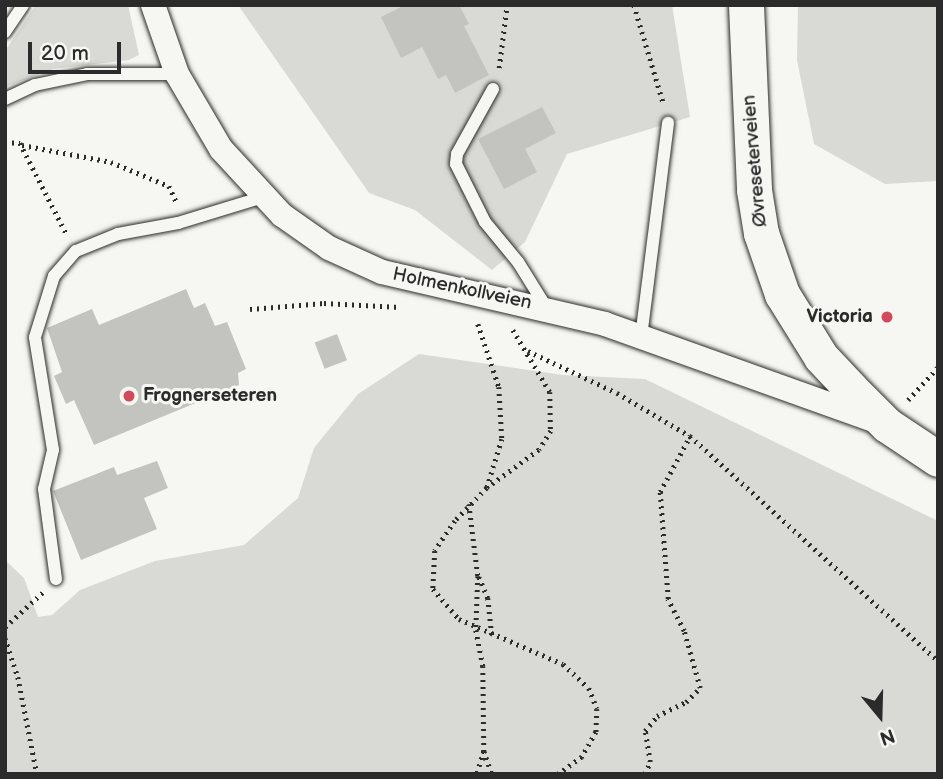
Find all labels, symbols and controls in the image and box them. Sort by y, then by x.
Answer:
scale bar [32,28,124,72]
text: 20 m [41,41,89,66]
street label: Øvreseterveien [738,94,772,228]
street label: Holmenkollveien [390,263,534,315]
place label: Victoria [806,306,873,328]
marker: Victoria [879,309,895,325]
place label: Frognerseteren [143,385,277,407]
marker: Frognerseteren [121,388,137,404]
north arrow [845,681,915,751]
text: N [877,723,897,750]

